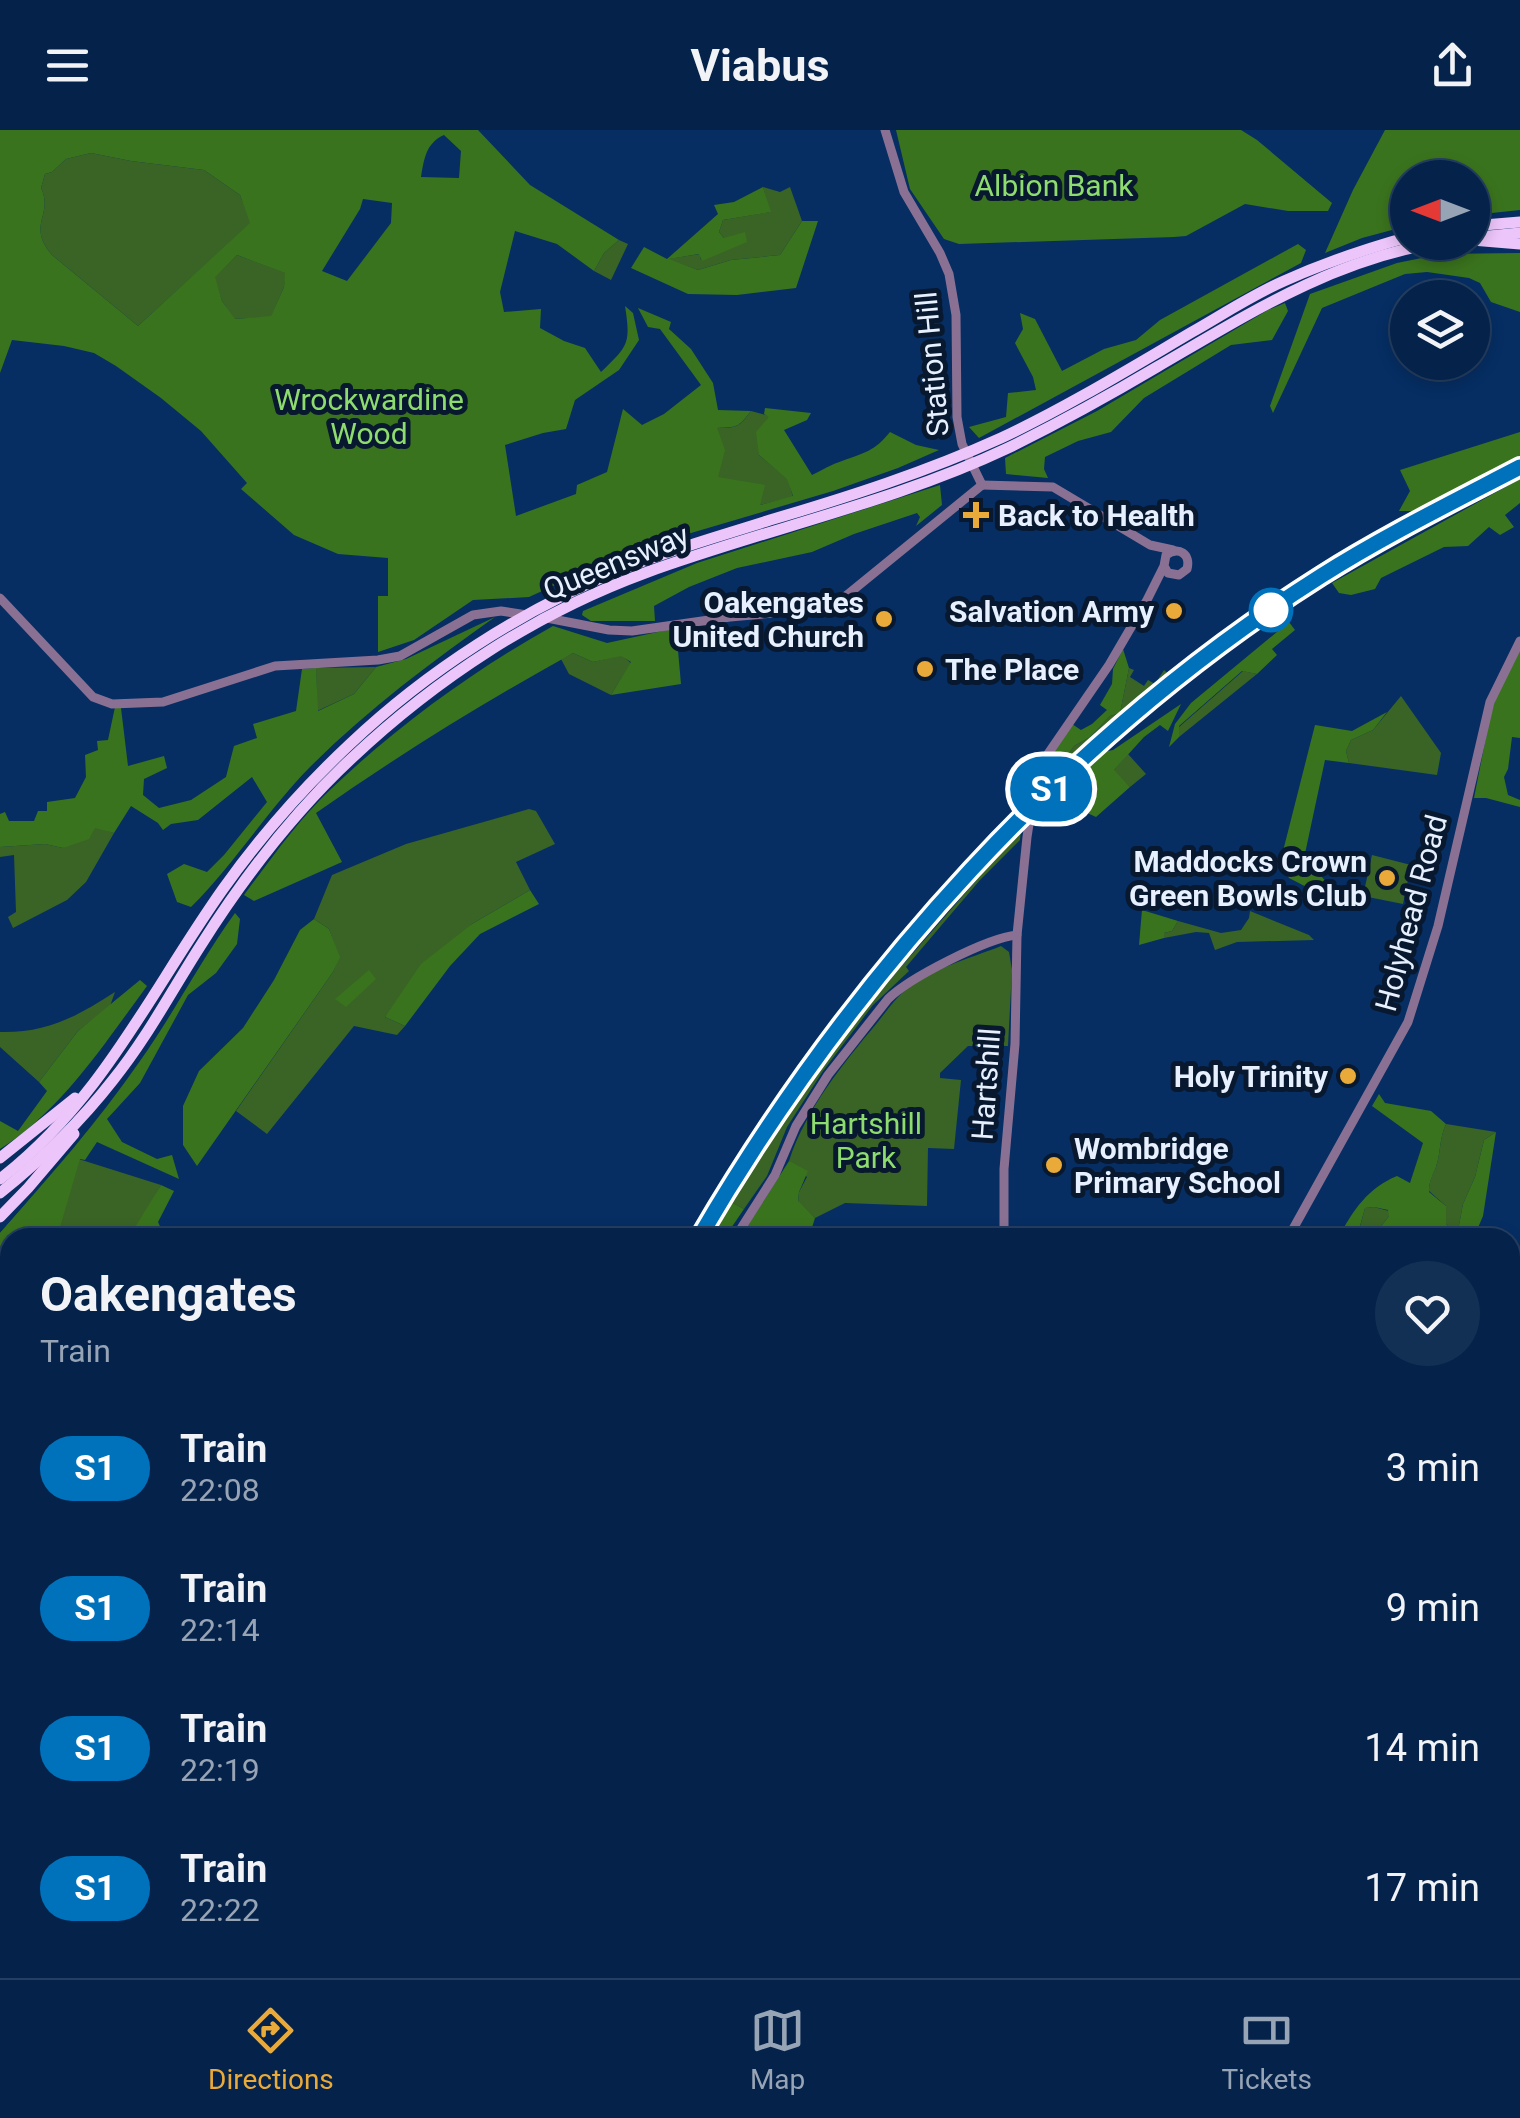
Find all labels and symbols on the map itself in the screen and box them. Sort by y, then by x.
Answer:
north arrow [1390,160,1490,260]
park label: Albion Bank [975,168,1134,203]
street label: Station Hill [908,290,956,438]
park label: Wrockwardine Wood [274,382,464,451]
place label: Back to Health [998,498,1195,533]
marker: Back to Health [963,502,989,528]
street label: Queensway [538,517,694,607]
place label: Oakengates United Church [672,585,864,654]
unlabelled marker [1250,589,1292,631]
place label: Salvation Army [949,594,1155,629]
marker: Salvation Army [1163,600,1185,622]
marker: Oakengates United Church [873,608,895,630]
place label: The Place [945,652,1079,687]
marker: The Place [914,658,936,680]
line badge: S1 [1006,756,1096,822]
street label: Holyhead Road [1368,811,1454,1015]
place label: Maddocks Crown Green Bowls Club [1129,844,1367,913]
marker: Maddocks Crown Green Bowls Club [1376,867,1398,889]
street label: Hartshill [965,1027,1007,1141]
place label: Holy Trinity [1174,1059,1329,1094]
marker: Holy Trinity [1337,1065,1359,1087]
park label: Hartshill Park [810,1106,922,1175]
place label: Wombridge Primary School [1074,1131,1281,1200]
marker: Wombridge Primary School [1043,1154,1065,1176]

